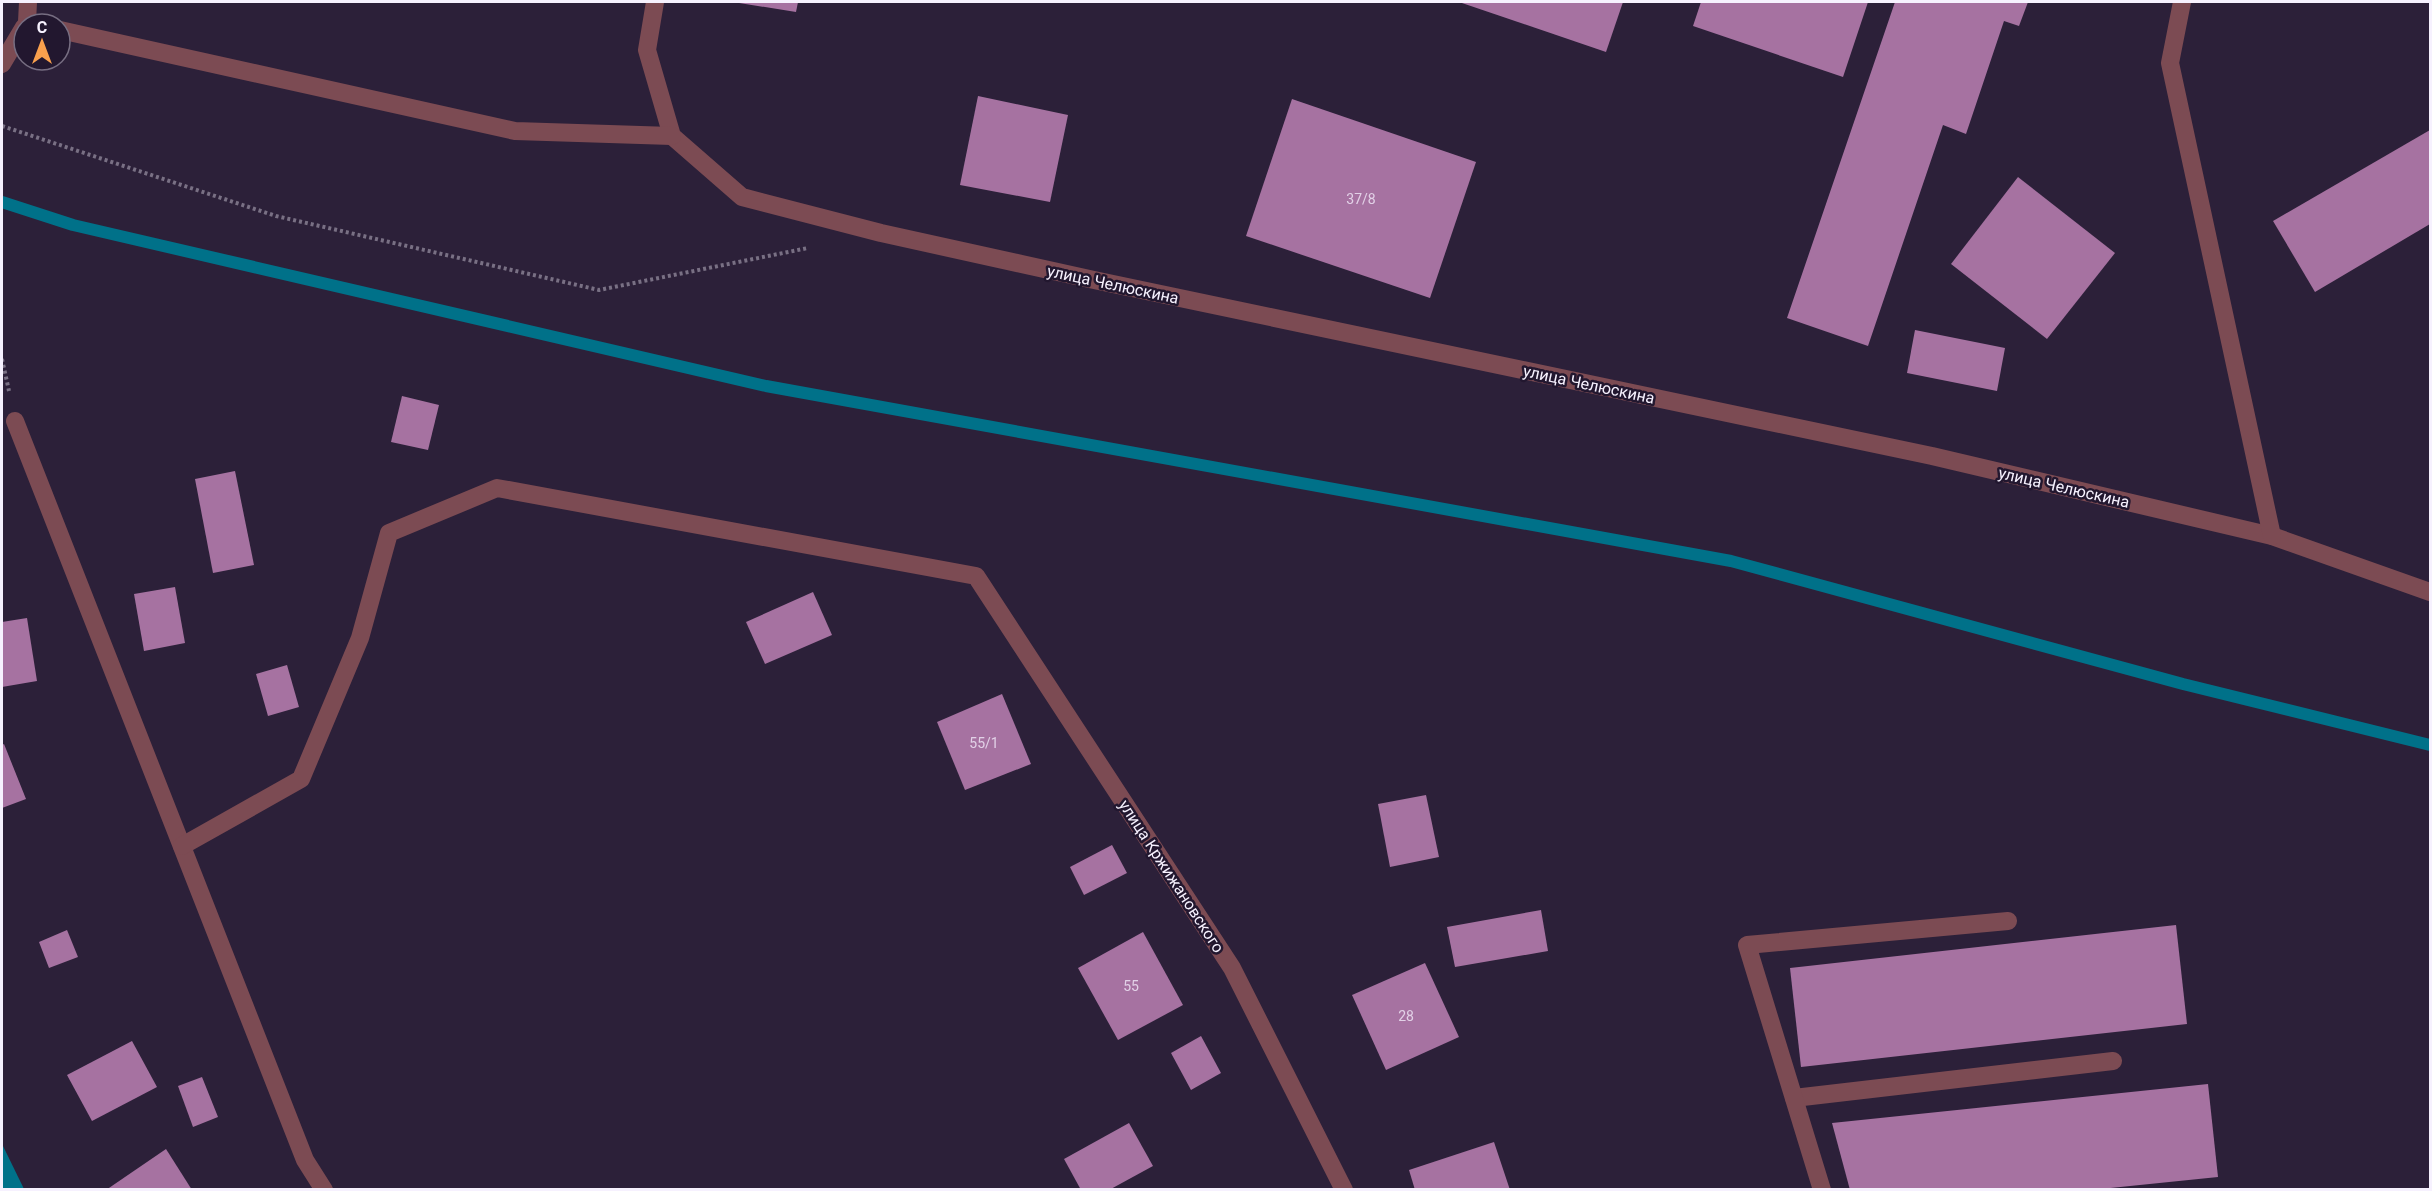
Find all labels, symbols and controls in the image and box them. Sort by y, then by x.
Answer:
north arrow [12,12,72,72]
text: С [37,18,47,37]
house number: 37/8 [1346,191,1376,207]
street label: улица Челюскина [1045,261,1180,308]
street label: улица Челюскина [1521,361,1656,408]
street label: улица Челюскина [1997,463,2131,512]
house number: 55/1 [969,735,999,751]
street label: улица Кржижановского [1115,796,1228,956]
house number: 55 [1123,978,1139,994]
house number: 28 [1398,1008,1414,1024]

